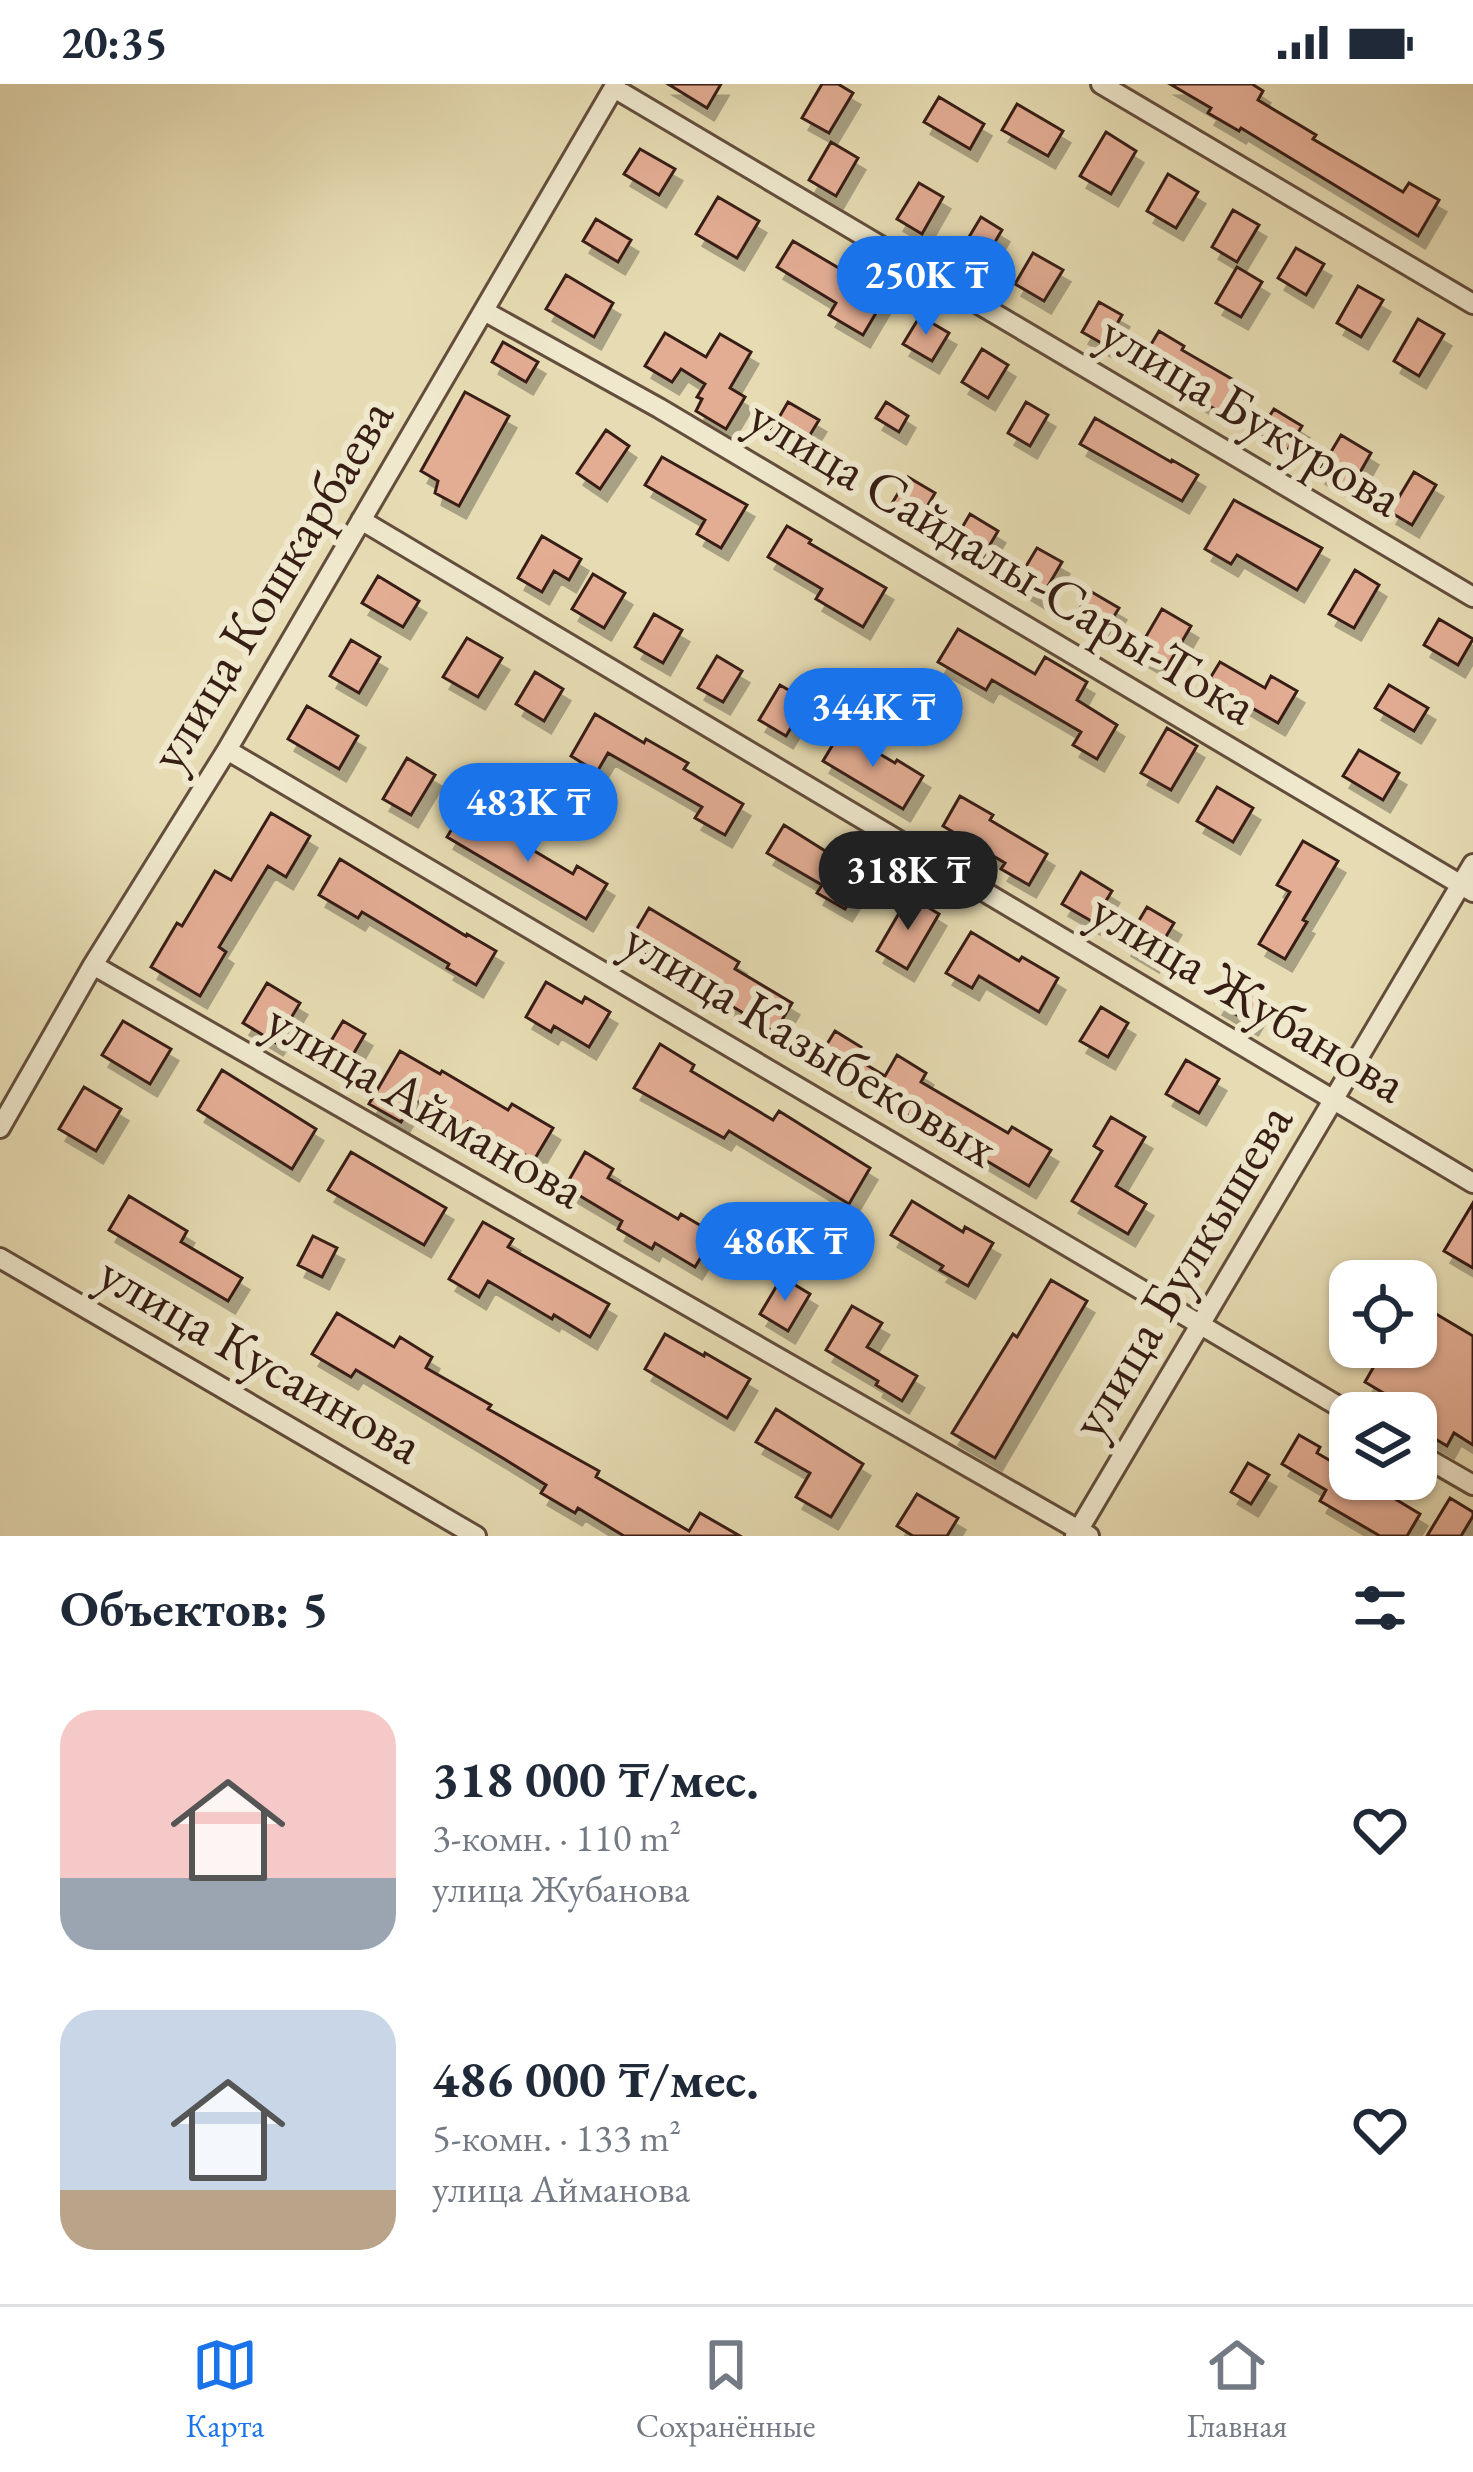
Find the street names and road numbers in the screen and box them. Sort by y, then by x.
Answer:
street label: улица Букурова [1088,296,1417,532]
street label: улица Сайдалы-Сары-Тока [736,380,1271,740]
street label: улица Кошкарбаева [131,385,409,783]
street label: улица Жубанова [1078,874,1420,1118]
street label: улица Казыбековых [611,904,1011,1182]
street label: улица Айманова [254,984,599,1224]
street label: улица Булкышева [1053,1089,1308,1450]
street label: улица Кусаинова [86,1237,436,1479]

